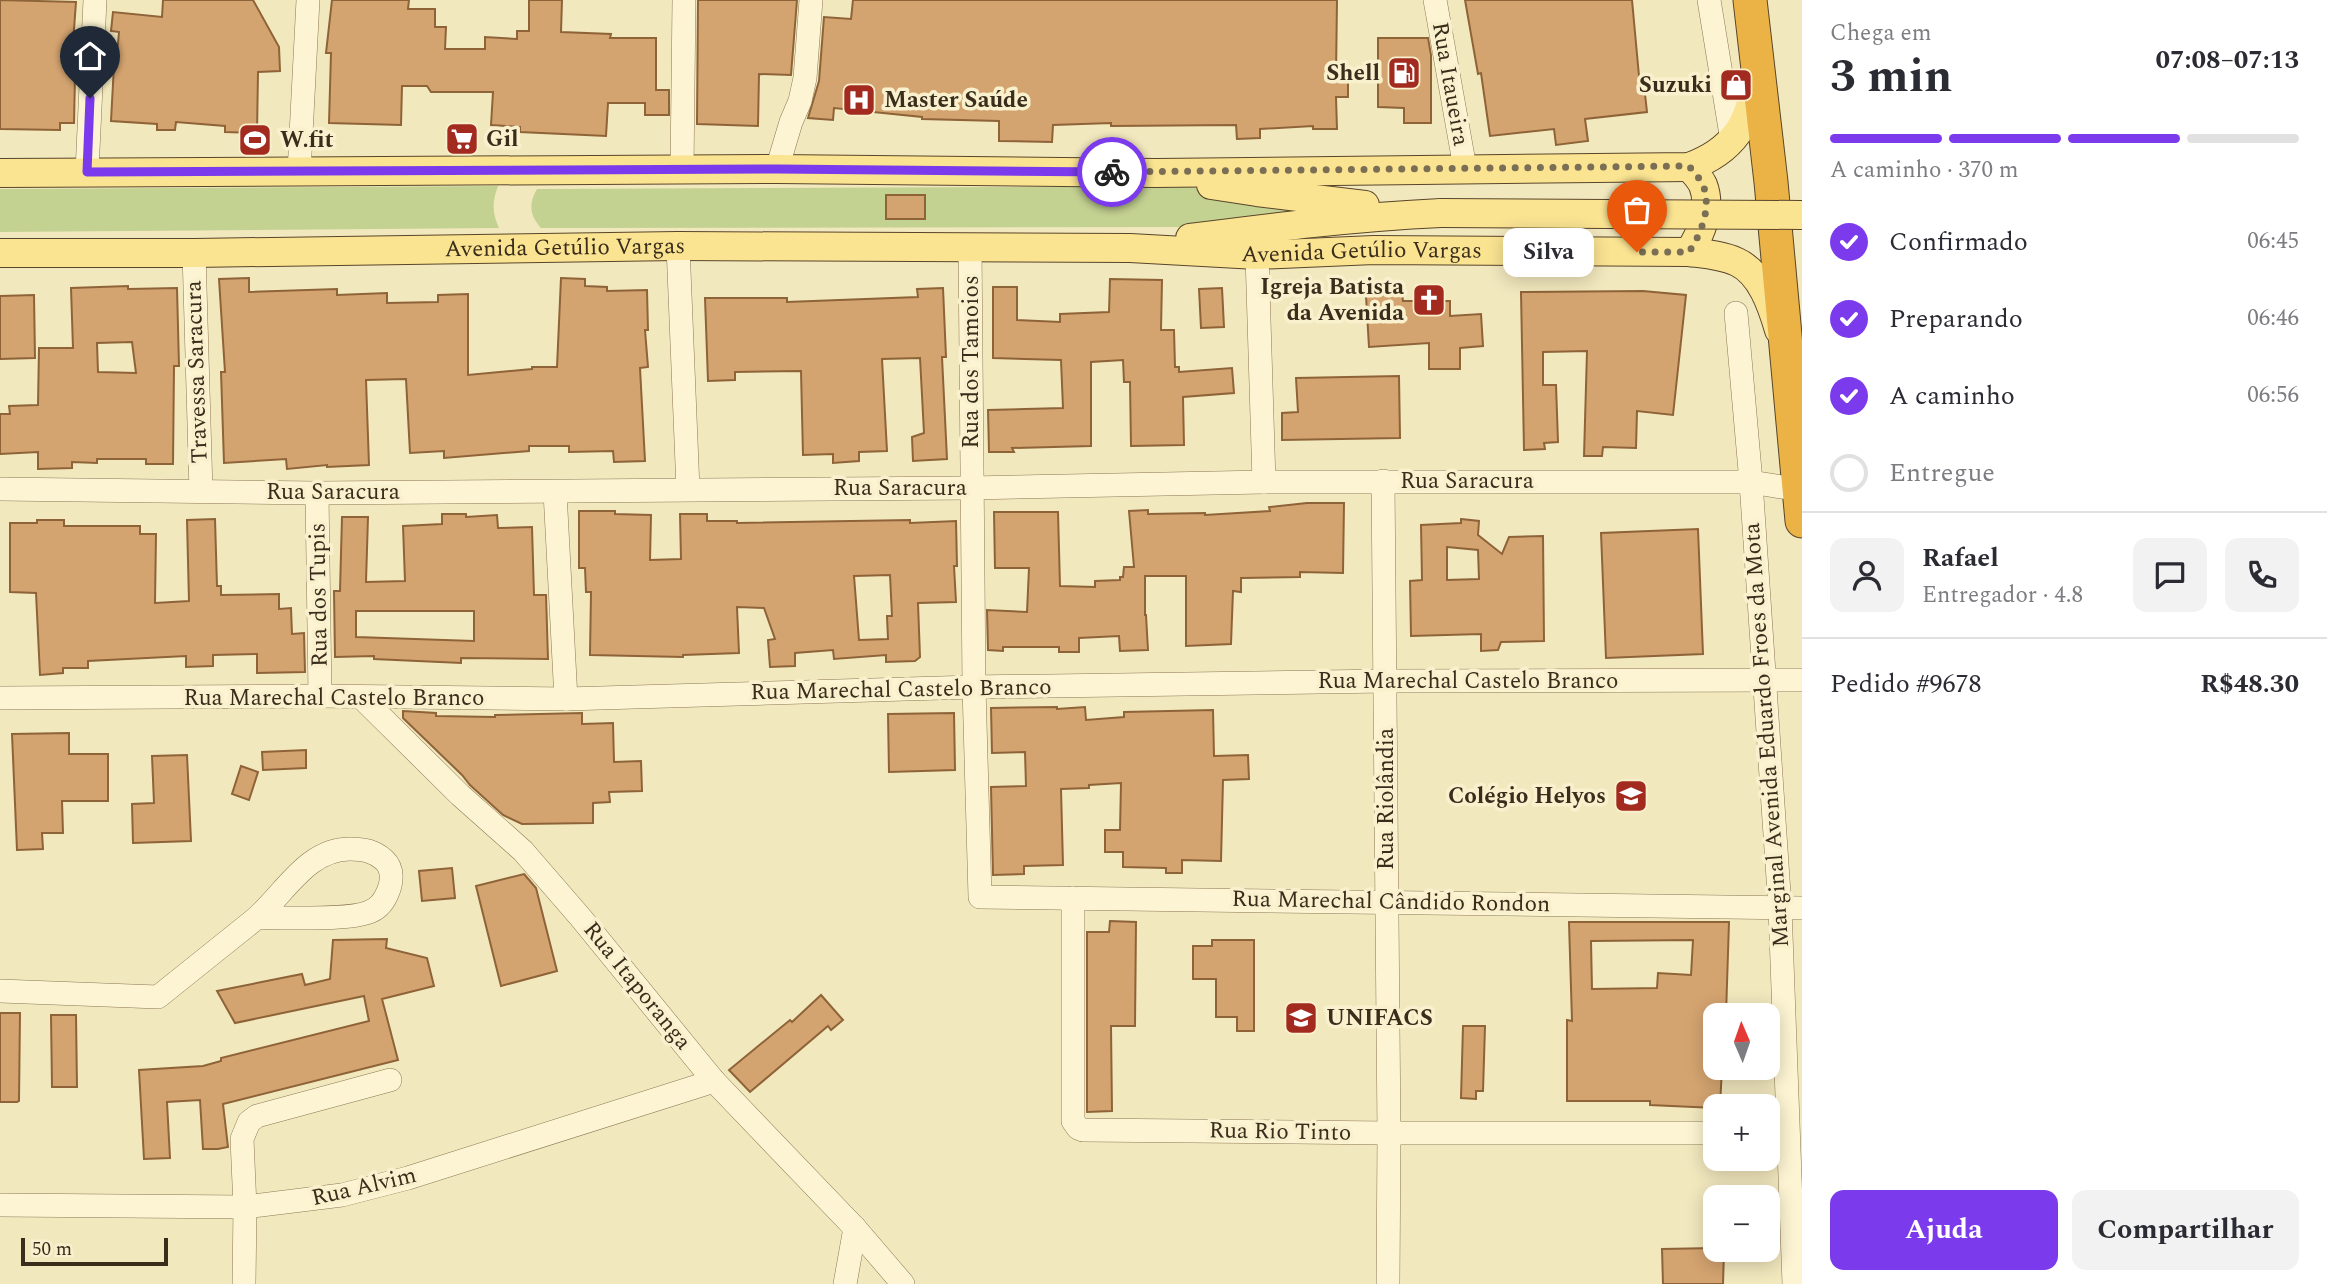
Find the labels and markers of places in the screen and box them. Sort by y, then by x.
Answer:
pin [60,26,120,98]
fuel station icon: Shell [1385,54,1423,92]
place label: Shell [1326,56,1380,91]
shop icon: Suzuki [1717,66,1755,104]
place label: Suzuki [1639,68,1712,103]
hospital icon: Master Saúde [840,81,878,119]
place label: Master Saúde [884,83,1028,118]
supermarket icon: Gil [443,120,481,158]
sports icon: W.fit [236,121,274,159]
place label: Gil [486,122,519,157]
place label: W.fit [280,123,334,158]
pin [1607,180,1667,252]
callout: Silva [1504,228,1595,276]
place label: Igreja Batista da Avenida [1260,270,1404,331]
church icon: Igreja Batista da Avenida [1410,281,1448,319]
school or university icon: Colégio Helyos [1612,777,1650,815]
place label: Colégio Helyos [1448,779,1606,814]
school or university icon: UNIFACS [1282,999,1320,1037]
place label: UNIFACS [1326,1001,1433,1036]

